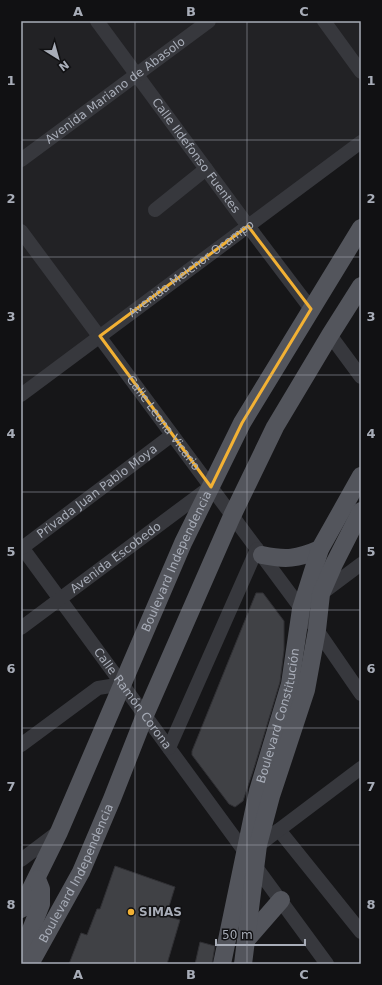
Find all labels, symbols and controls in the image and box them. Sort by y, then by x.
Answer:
text: A [73,4,83,19]
text: B [186,4,196,19]
text: C [299,4,309,19]
street label: Avenida Mariano de Abasolo [42,34,188,147]
north arrow [38,38,78,78]
text: N [56,58,71,74]
text: 1 [6,73,16,88]
text: 1 [366,73,376,88]
street label: Calle Ildefonso Fuentes [149,95,243,216]
text: 2 [6,191,16,206]
text: 2 [366,191,376,206]
street label: Avenida Melchor Ocampo [125,217,257,320]
text: 3 [6,309,16,324]
text: 3 [366,309,376,324]
street label: Calle Leona Vicario [124,373,203,473]
text: 4 [6,426,16,441]
text: 4 [366,426,376,441]
street label: Privada Juan Pablo Moya [34,442,160,541]
street label: Boulevard Independencia [139,488,215,634]
street label: Avenida Escobedo [67,519,164,596]
text: 5 [6,544,16,559]
text: 5 [366,544,376,559]
street label: Calle Ramón Corona [91,645,174,752]
street label: Boulevard Constitución [254,647,302,785]
text: 6 [6,661,16,676]
text: 6 [366,661,376,676]
text: 7 [6,779,16,794]
text: 7 [366,779,376,794]
street label: Boulevard Independencia [36,802,116,945]
text: 8 [6,897,16,912]
text: 8 [366,897,376,912]
place label: SIMAS [139,905,182,919]
marker: SIMAS [126,907,136,917]
scale bar [216,921,305,947]
text: 50 m [222,928,253,942]
text: A [73,967,83,982]
text: B [186,967,196,982]
text: C [299,967,309,982]

